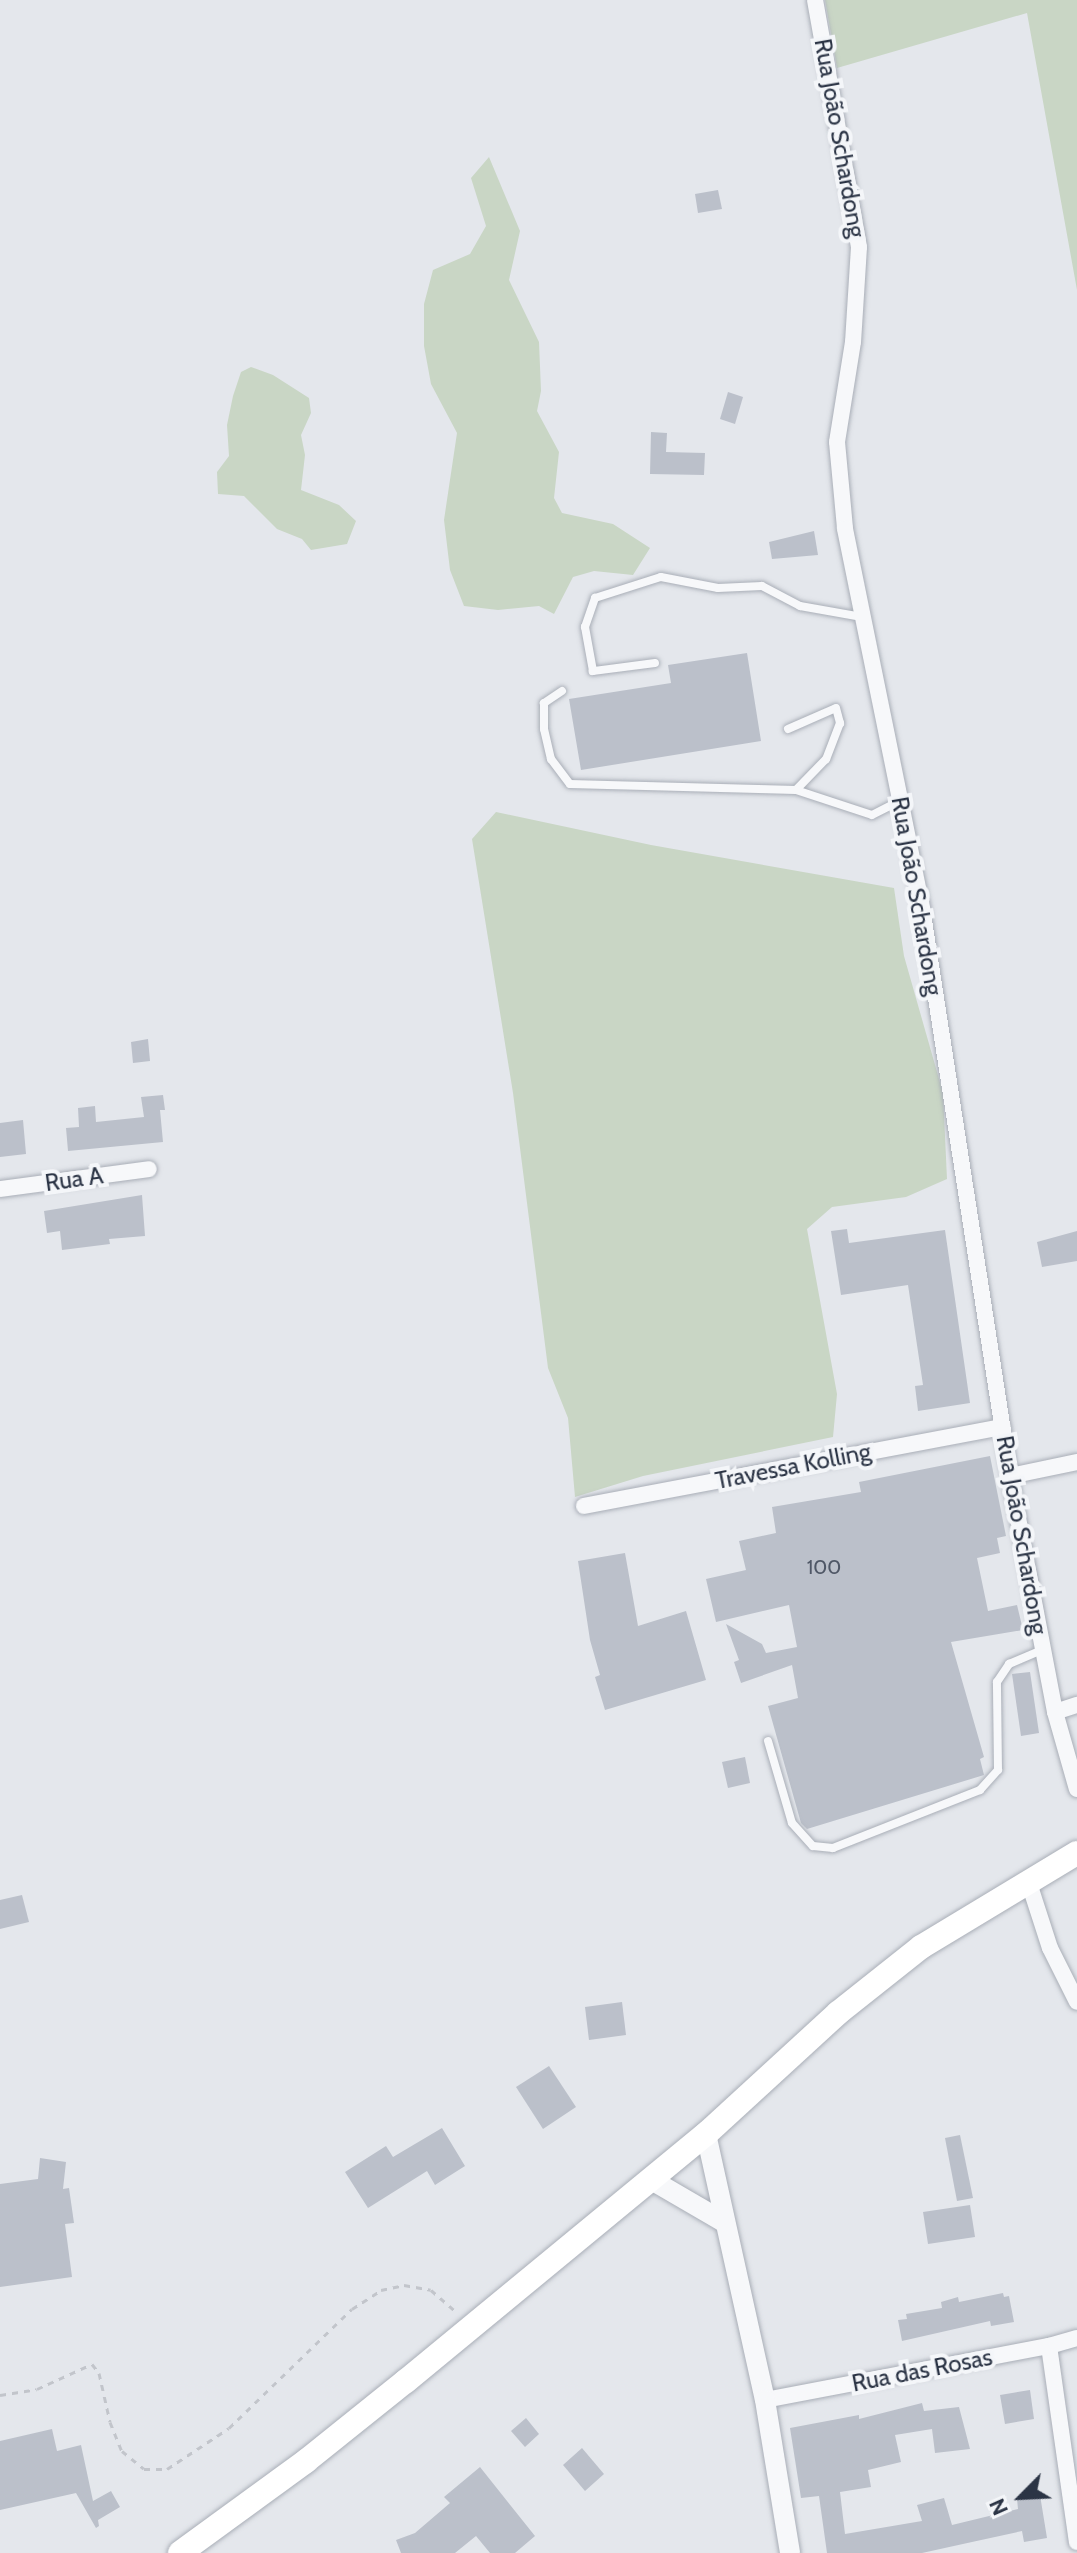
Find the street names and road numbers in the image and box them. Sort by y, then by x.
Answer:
street label: Rua João Schardong [808,36,872,240]
street label: Rua João Schardong [885,794,949,998]
street label: Rua A [43,1161,105,1197]
street label: Rua João Schardong [990,1433,1054,1637]
street label: Travessa Kolling [713,1437,873,1495]
street label: Rua das Rosas [849,2342,995,2398]

